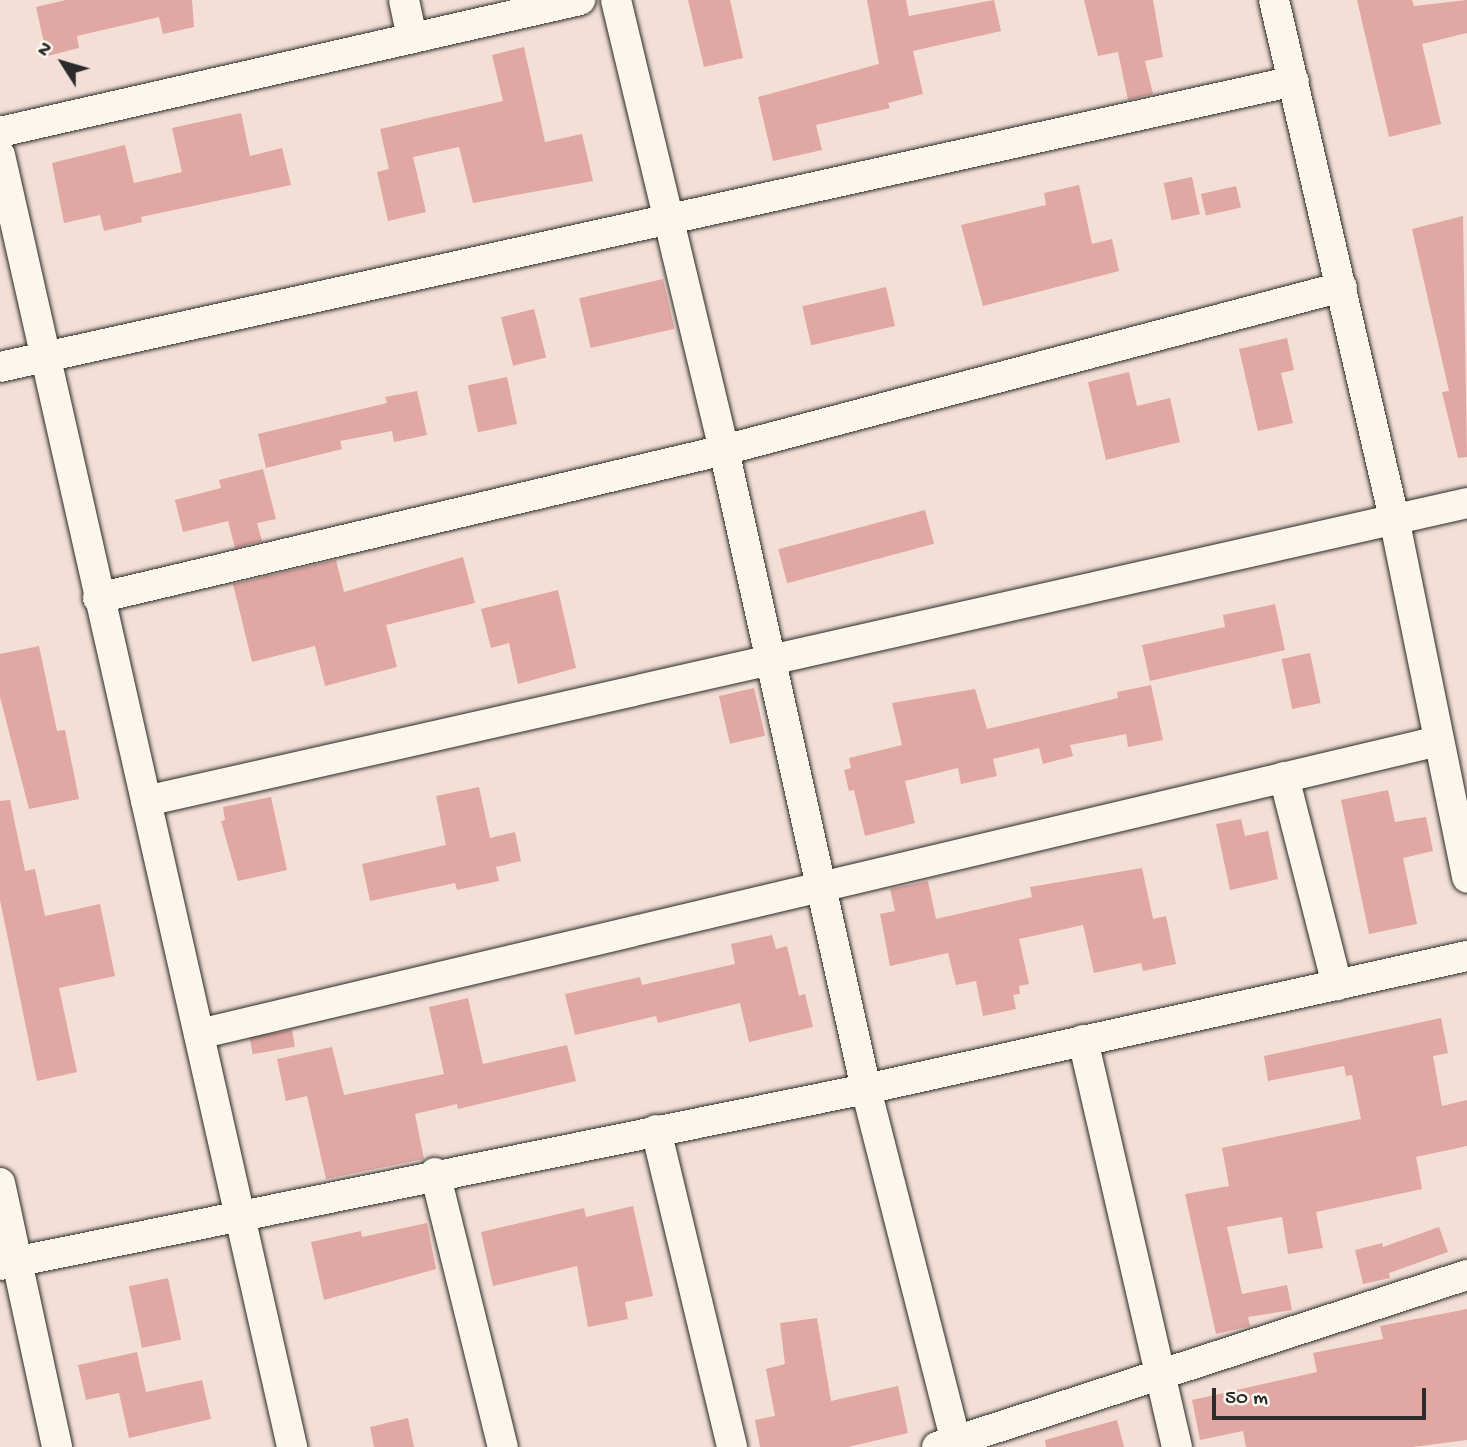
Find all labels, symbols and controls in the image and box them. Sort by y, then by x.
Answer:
north arrow [28,28,98,98]
text: N [33,38,59,62]
scale bar [1215,1374,1428,1418]
text: 50 m [1225,1387,1268,1412]

